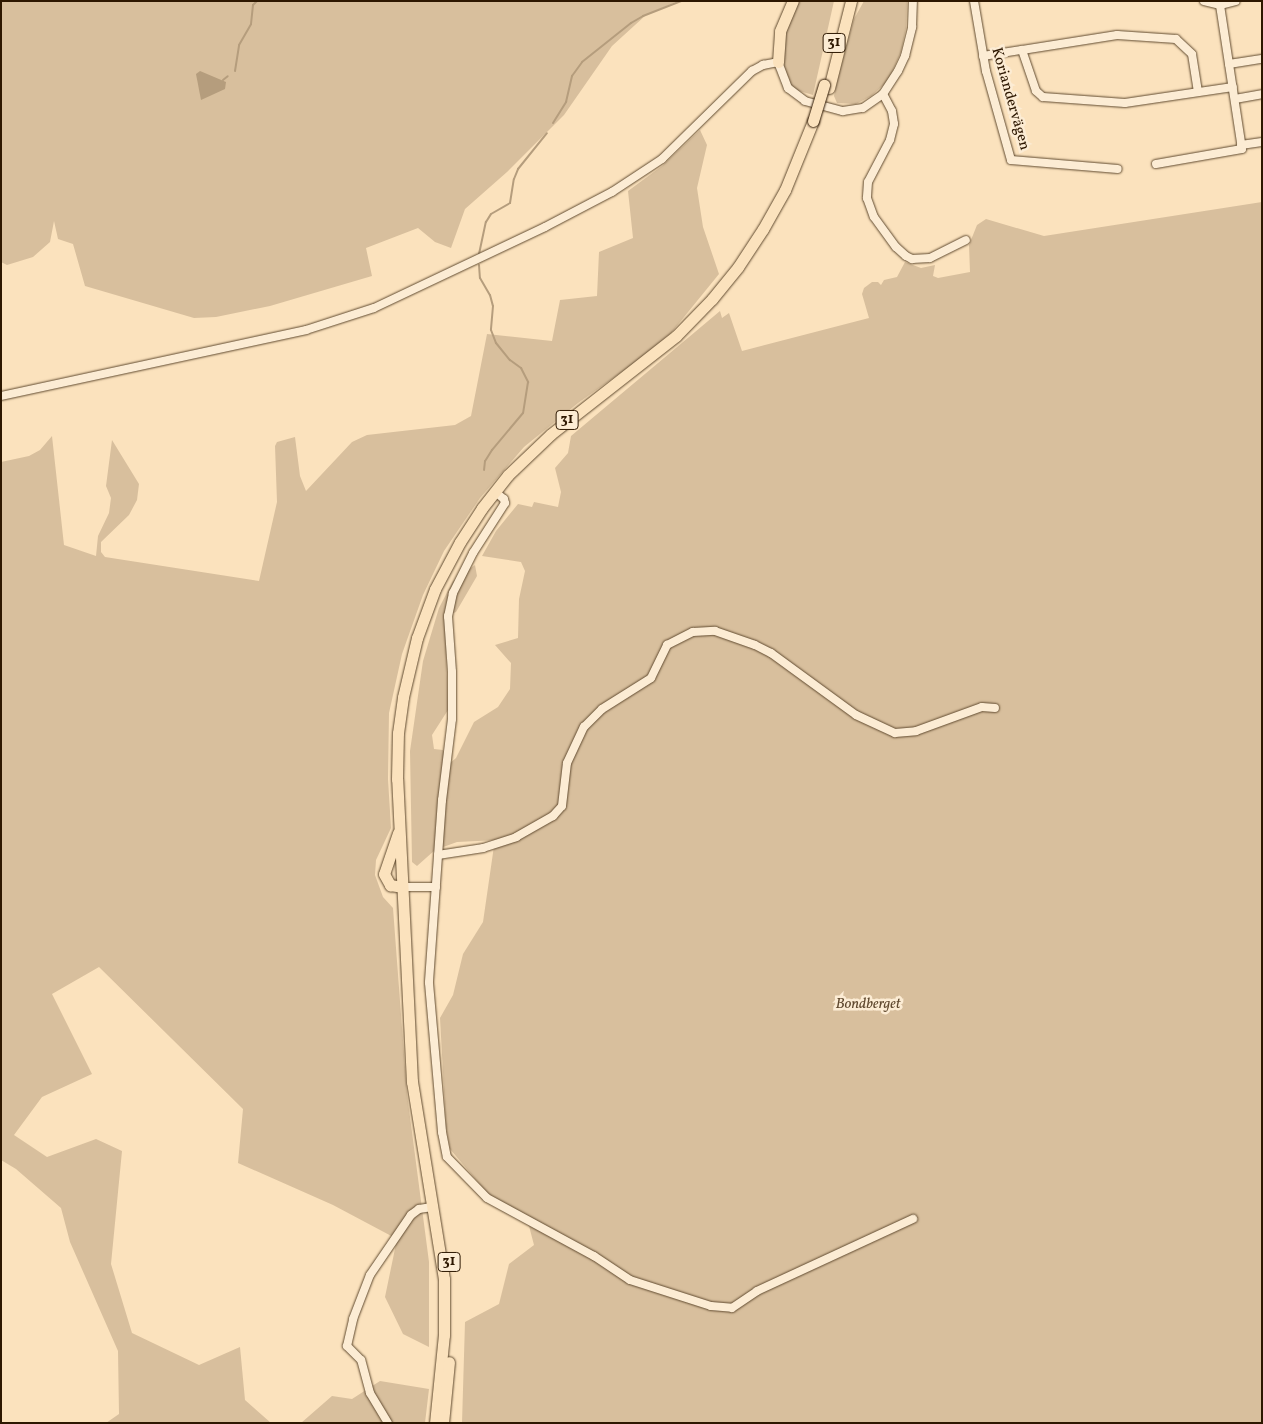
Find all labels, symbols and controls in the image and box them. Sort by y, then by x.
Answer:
road number: 31 [822,32,846,54]
street label: Koriandervägen [987,46,1033,152]
road number: 31 [554,408,580,432]
park label: Bondberget [835,996,901,1014]
road number: 31 [436,1250,462,1274]

